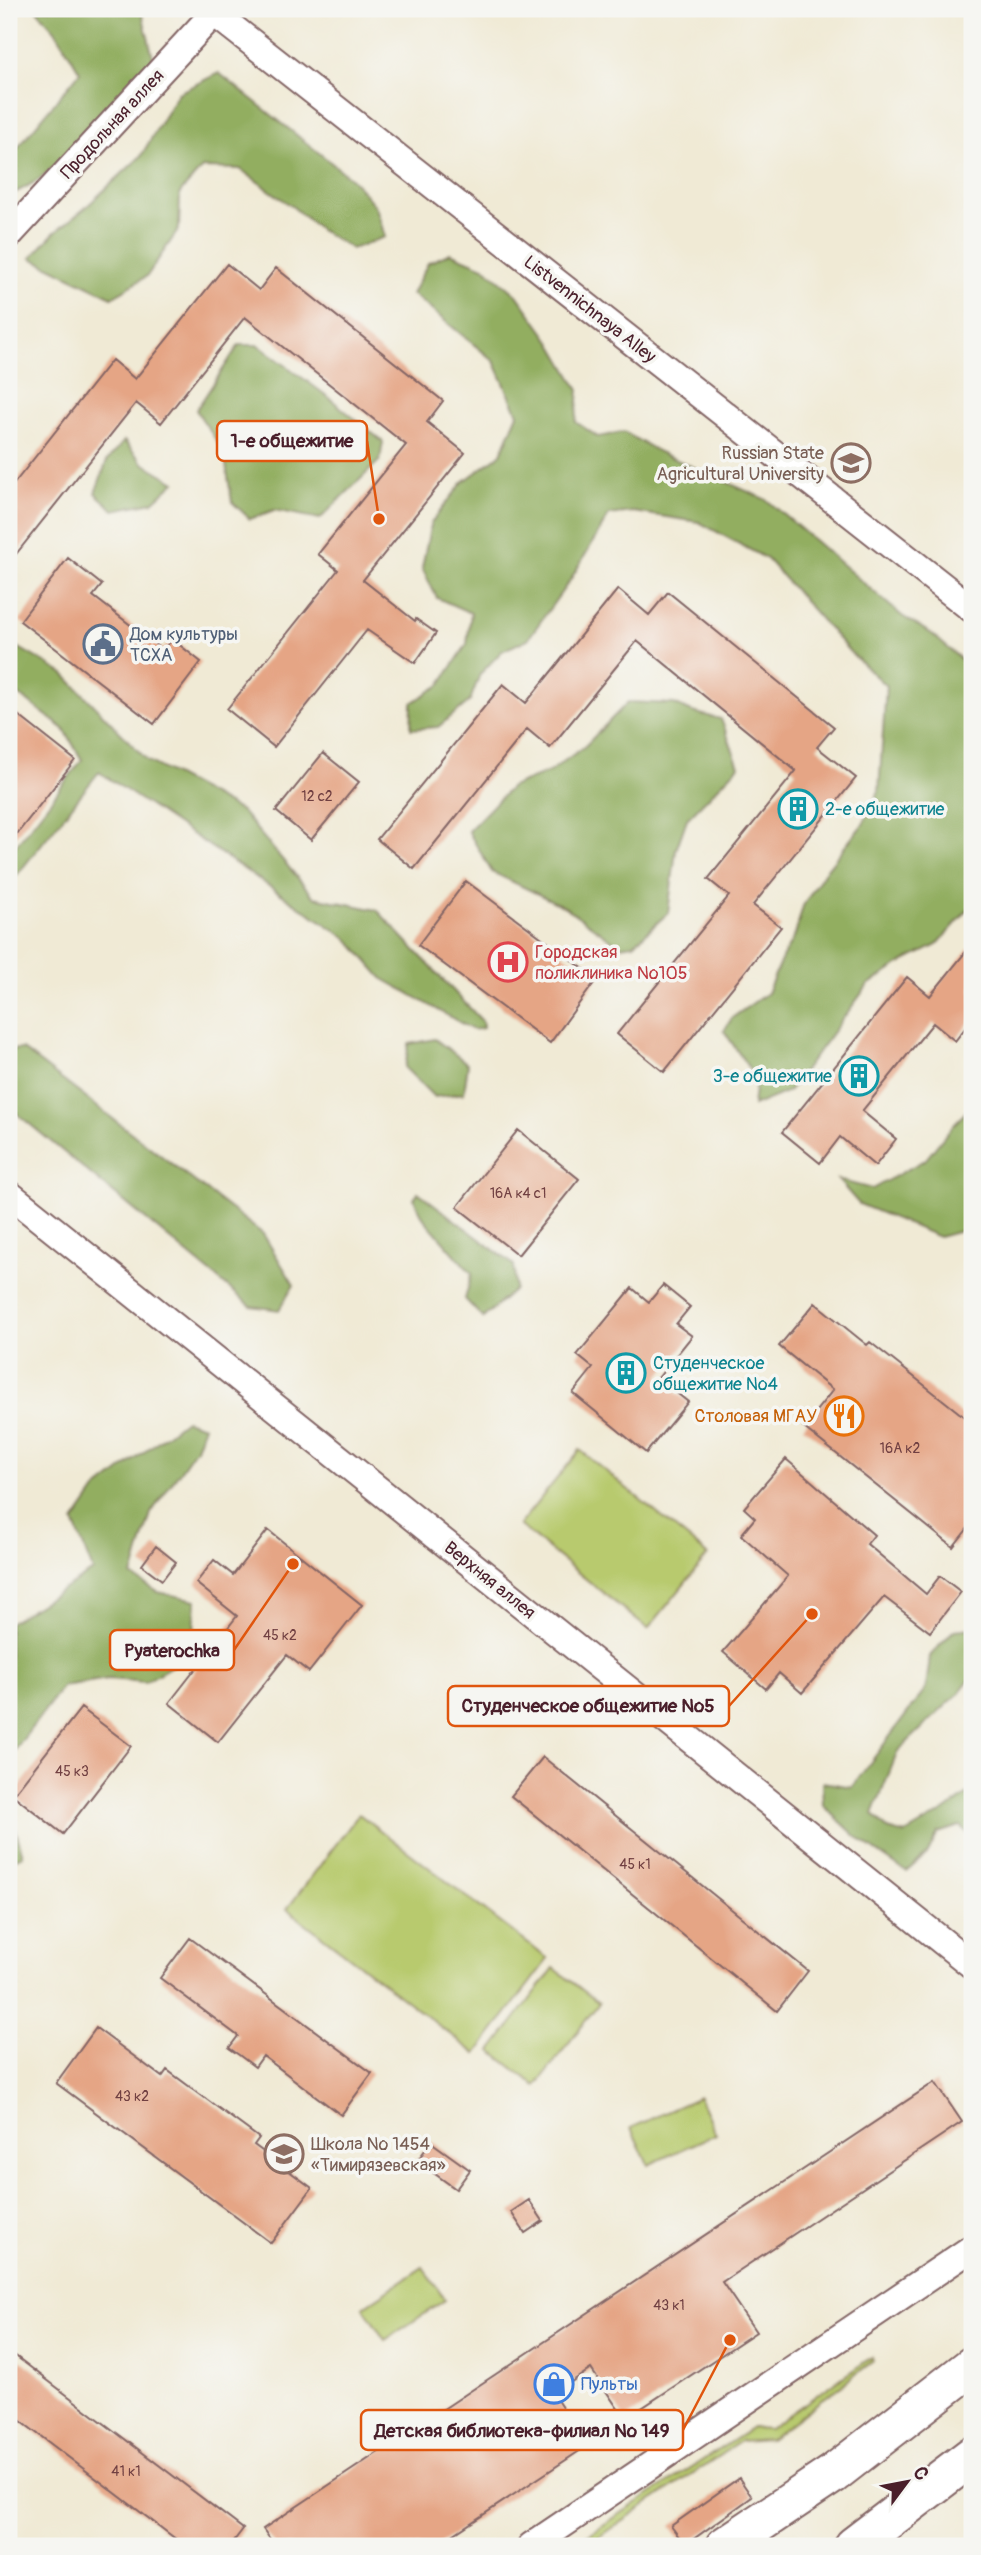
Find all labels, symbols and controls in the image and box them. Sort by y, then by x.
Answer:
street label: Продольная аллея [56,65,169,184]
street label: Listvennichnaya Alley [519,251,661,368]
callout: 1-е общежитие [217,421,367,461]
text: 1-е общежитие [231,429,354,453]
place label: Russian State Agricultural University [656,442,824,486]
school or university icon: Russian State Agricultural University [830,442,872,484]
public building icon: Дом культуры ТСХА [82,623,124,665]
place label: Дом культуры ТСХА [129,623,238,667]
house number: 12 с2 [301,788,333,805]
building icon: 2-е общежитие [777,788,819,830]
place label: 2-е общежитие [825,798,944,821]
hospital icon: Городская поликлиника №105 [487,941,529,983]
place label: Городская поликлиника №105 [535,941,688,985]
building icon: 3-е общежитие [838,1055,880,1097]
place label: 3-е общежитие [713,1065,832,1088]
house number: 16А к4 с1 [490,1185,546,1202]
building icon: Студенческое общежитие №4 [605,1352,647,1394]
place label: Студенческое общежитие №4 [653,1352,779,1396]
restaurant icon: Столовая МГАУ [823,1395,865,1437]
place label: Столовая МГАУ [694,1405,817,1428]
house number: 16А к2 [880,1440,921,1457]
street label: Верхняя аллея [439,1537,540,1624]
house number: 45 к2 [263,1627,297,1644]
callout: Pyaterochka [110,1630,234,1670]
text: Pyaterochka [124,1639,220,1663]
callout: Студенческое общежитие №5 [448,1686,729,1726]
text: Студенческое общежитие №5 [462,1694,714,1718]
house number: 45 к3 [55,1763,89,1780]
house number: 45 к1 [619,1856,651,1873]
house number: 43 к2 [115,2088,149,2105]
school or university icon: Школа № 1454 «Тимирязевская» [263,2133,305,2175]
place label: Школа № 1454 «Тимирязевская» [311,2133,446,2177]
house number: 43 к1 [653,2297,685,2314]
shop icon: Пульты [533,2363,575,2405]
place label: Пульты [581,2373,638,2396]
callout: Детская библиотека-филиал № 149 [361,2410,683,2450]
text: Детская библиотека-филиал № 149 [374,2419,670,2443]
north arrow [872,2446,942,2516]
text: С [907,2462,934,2485]
house number: 41 к1 [111,2463,141,2480]

